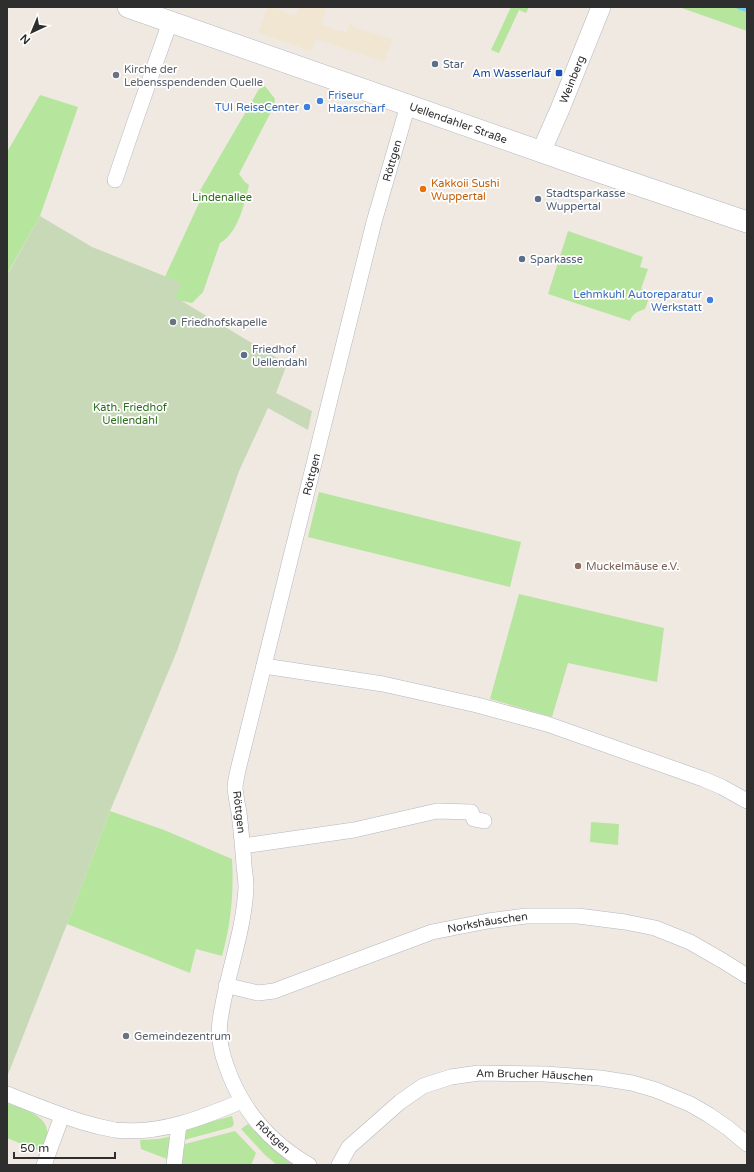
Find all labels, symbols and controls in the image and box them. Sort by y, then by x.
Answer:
north arrow [12,12,52,52]
text: N [18,31,33,47]
street label: Weinberg [556,53,587,105]
place label: Star [443,58,465,71]
marker: Star [430,59,440,69]
place label: Kirche der Lebensspendenden Quelle [124,63,263,89]
place label: Am Wasserlauf [472,67,552,80]
marker: Am Wasserlauf [554,68,564,78]
marker: Kirche der Lebensspendenden Quelle [111,70,121,80]
place label: Friseur Haarscharf [328,89,386,115]
marker: Friseur Haarscharf [315,96,325,106]
street label: Uellendahler Straße [408,100,509,146]
place label: TUI ReiseCenter [215,101,300,114]
marker: TUI ReiseCenter [302,102,312,112]
street label: Röttgen [380,138,404,183]
place label: Kakkoii Sushi Wuppertal [431,177,500,203]
marker: Kakkoii Sushi Wuppertal [418,184,428,194]
place label: Stadtsparkasse Wuppertal [546,187,626,213]
park label: Lindenallee [192,191,252,204]
marker: Stadtsparkasse Wuppertal [533,194,543,204]
place label: Sparkasse [530,253,583,266]
marker: Sparkasse [517,254,527,264]
place label: Lehmkuhl Autoreparatur Werkstatt [573,288,703,314]
marker: Lehmkuhl Autoreparatur Werkstatt [705,295,715,305]
place label: Friedhofskapelle [181,316,267,329]
marker: Friedhofskapelle [168,317,178,327]
place label: Friedhof Uellendahl [252,343,307,369]
marker: Friedhof Uellendahl [239,350,249,360]
park label: Kath. Friedhof Uellendahl [93,401,168,427]
street label: Röttgen [300,452,323,497]
place label: Muckelmäuse e.V. [586,560,679,573]
marker: Muckelmäuse e.V. [573,561,583,571]
street label: Röttgen [230,790,248,834]
street label: Norkshäuschen [446,909,528,935]
place label: Gemeindezentrum [134,1030,231,1043]
marker: Gemeindezentrum [121,1031,131,1041]
street label: Am Brucher Häuschen [476,1066,594,1084]
street label: Röttgen [253,1118,293,1156]
scale bar [14,1134,115,1160]
text: 50 m [20,1141,49,1155]

